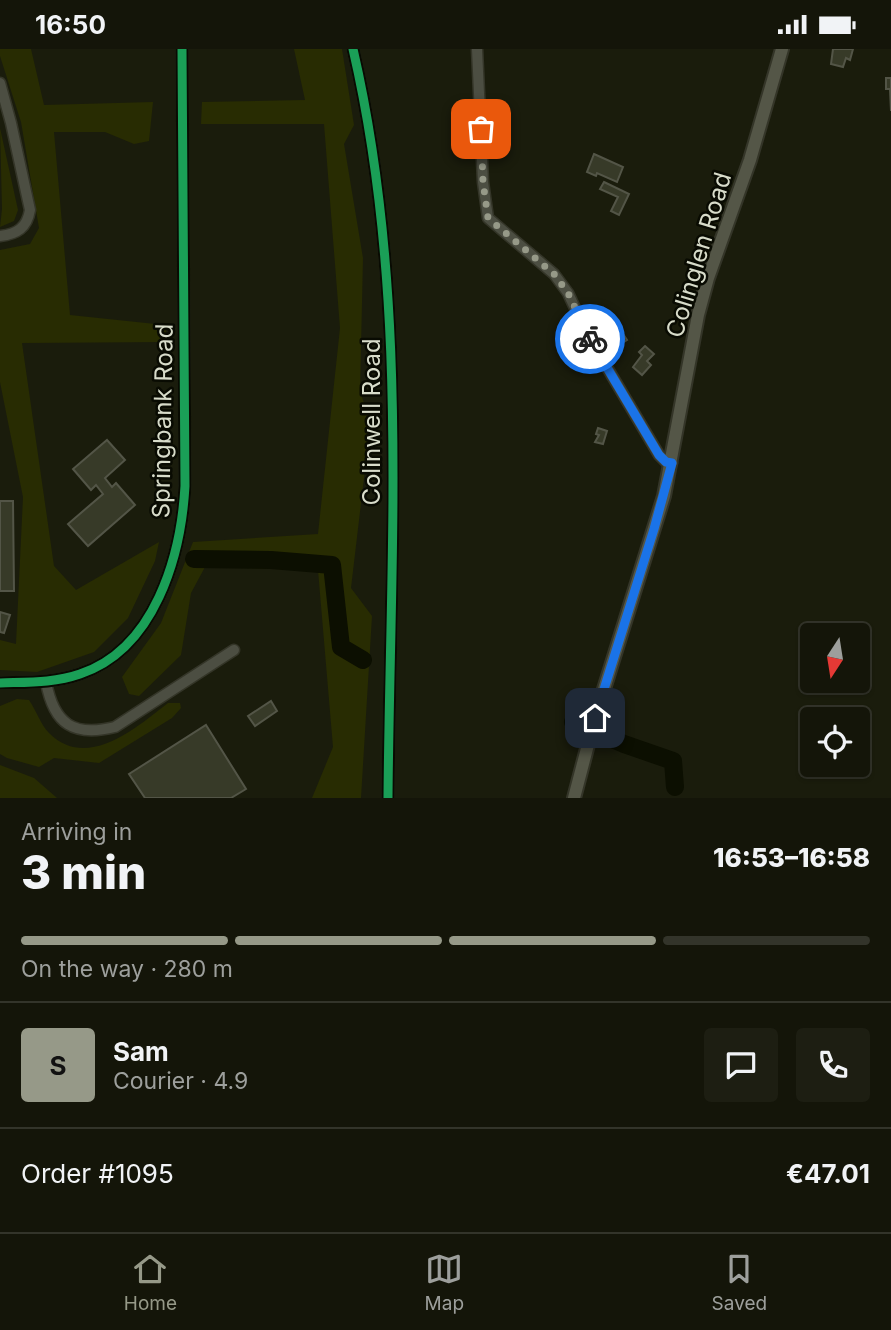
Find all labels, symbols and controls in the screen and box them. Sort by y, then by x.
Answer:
text: 16:50 [35,9,106,40]
pin [451,99,511,159]
icon: bag [462,110,500,148]
street label: Colinglen Road [660,169,737,341]
courier [555,304,625,374]
icon: bike [571,320,609,358]
street label: Springbank Road [146,323,179,519]
street label: Colinwell Road [357,338,386,506]
north arrow [800,623,870,693]
map controls [800,623,870,777]
pin [565,688,625,748]
icon: home [576,699,614,737]
button: locate [800,707,870,777]
text: Arriving in [21,818,132,846]
text: 16:53–16:58 [713,842,870,873]
text: 3 min [21,844,146,900]
text: On the way · 280 m [21,955,233,983]
button: chat [704,1028,778,1102]
button: phone [796,1028,870,1102]
text: Sam [113,1036,169,1067]
text: S [49,1050,67,1081]
text: Courier · 4.9 [113,1067,248,1095]
text: Order #1095 [21,1158,174,1189]
text: €47.01 [786,1158,870,1189]
tab: Home [124,1250,177,1315]
tab: Map [425,1250,464,1315]
tab: Saved [712,1250,767,1315]

